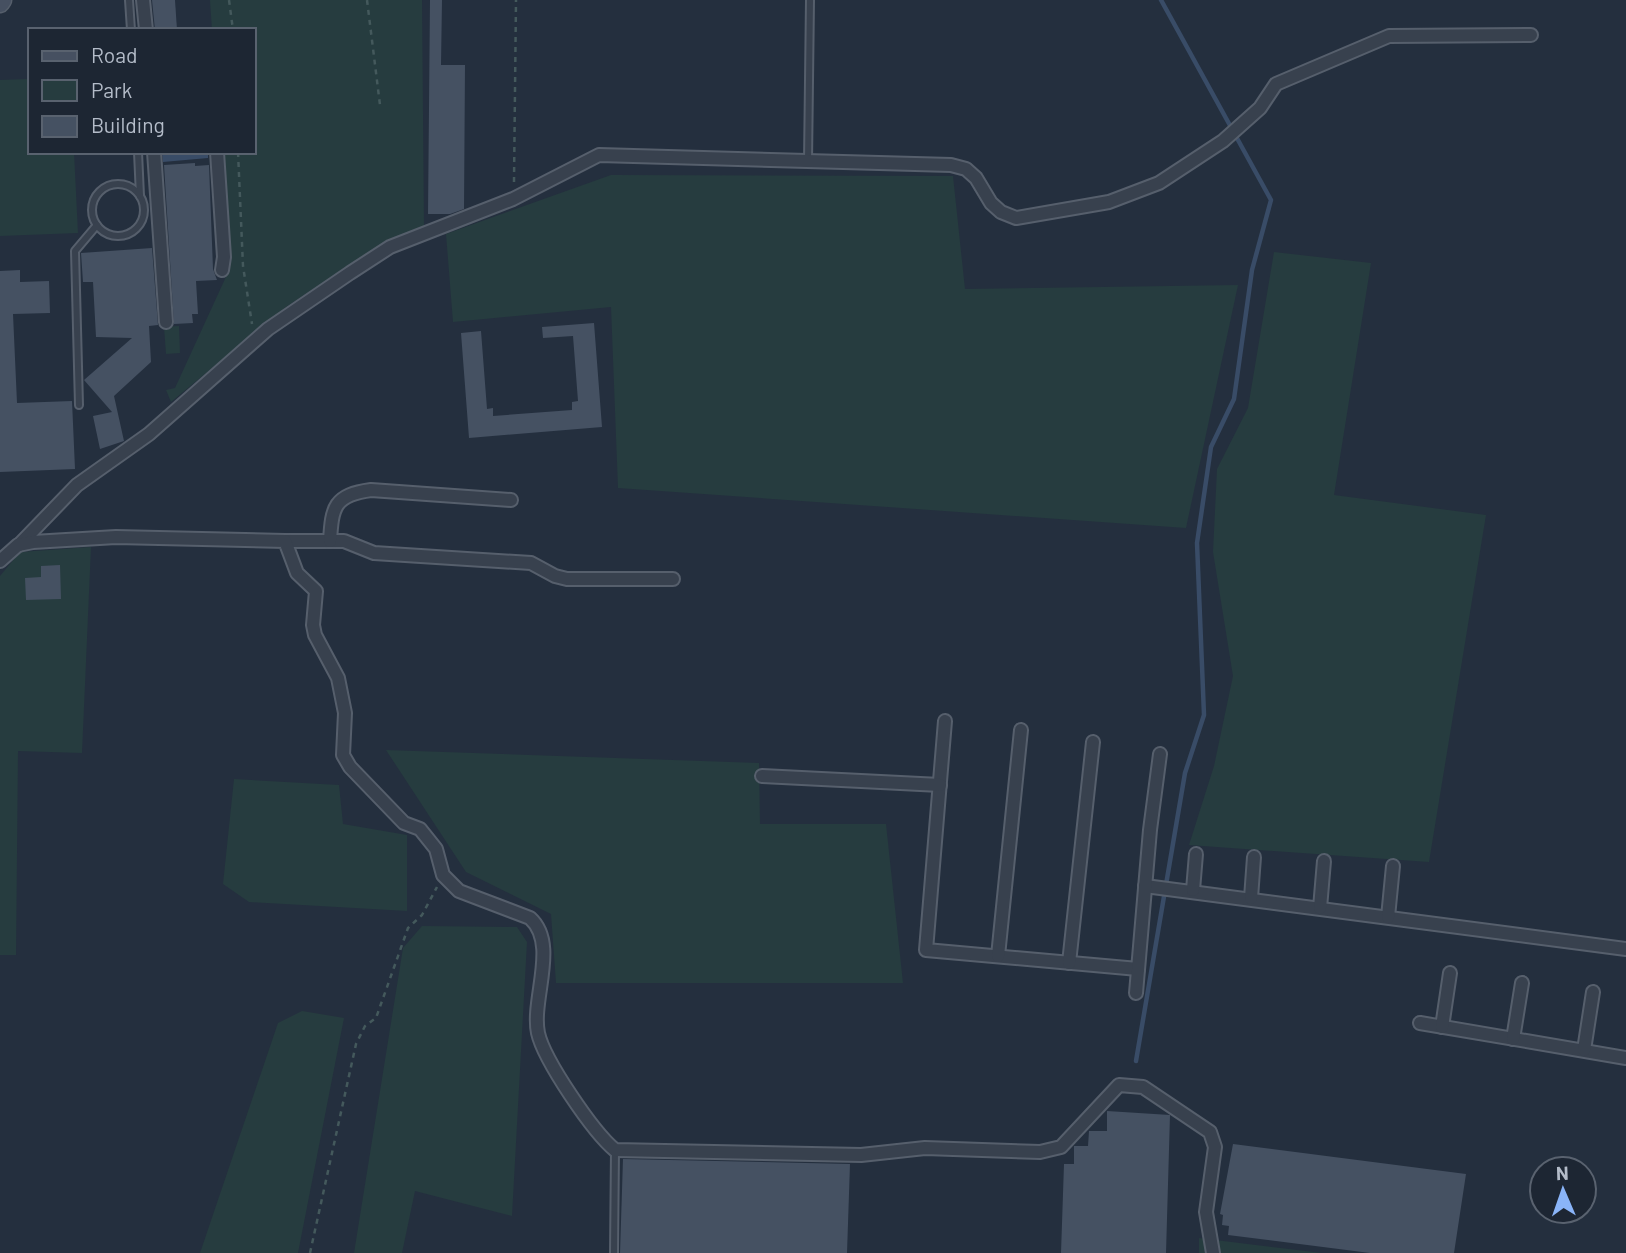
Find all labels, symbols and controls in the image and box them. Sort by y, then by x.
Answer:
legend [28,28,256,154]
text: Road [91,42,137,67]
text: Park [91,77,132,102]
text: Building [91,112,165,137]
north arrow [1528,1155,1598,1225]
text: N [1556,1161,1569,1184]

